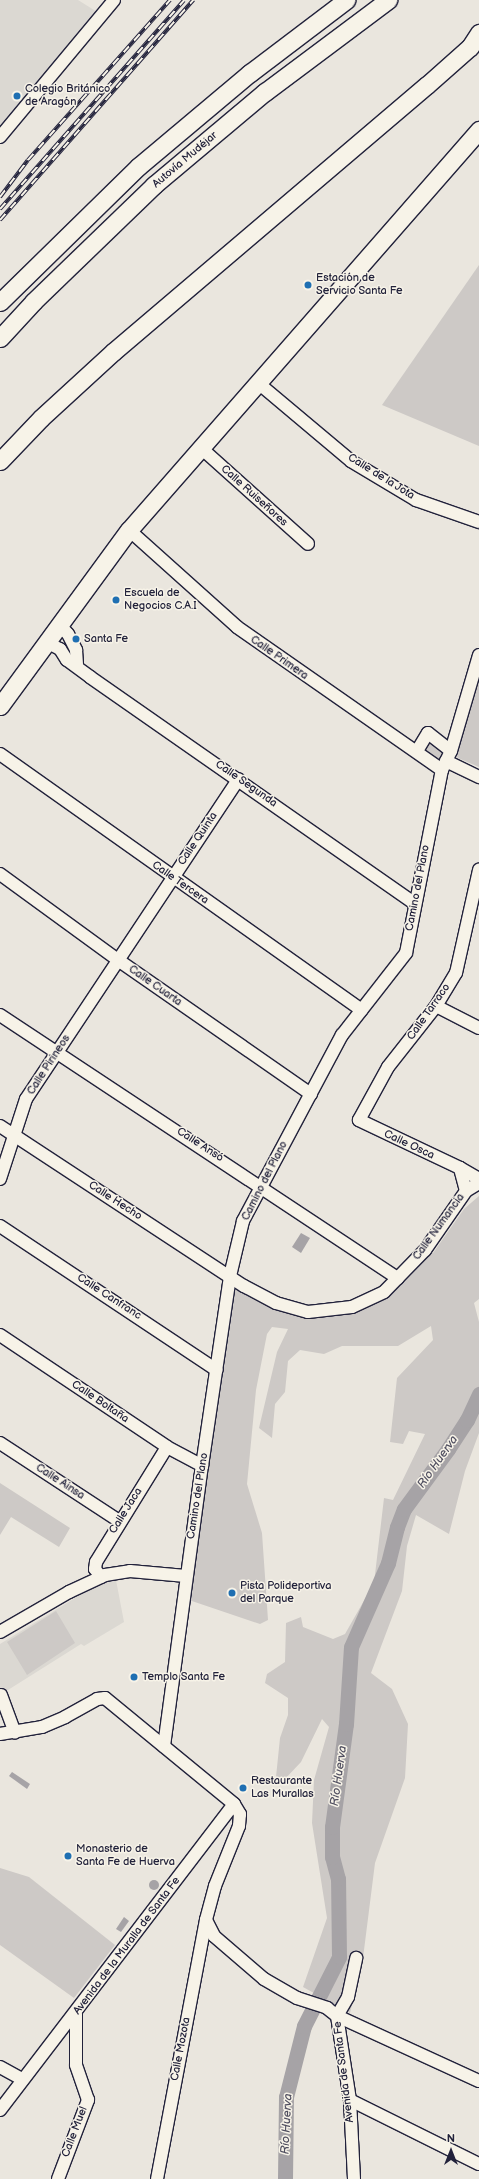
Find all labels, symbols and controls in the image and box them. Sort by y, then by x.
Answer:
place label: Colegio Británico de Aragón [25,83,110,109]
marker: Colegio Británico de Aragón [12,91,22,101]
street label: Autovía Mudéjar [150,129,220,191]
place label: Estación de Servicio Santa Fe [316,272,403,298]
marker: Estación de Servicio Santa Fe [303,280,313,290]
street label: Calle de la Jota [345,451,417,503]
street label: Calle Ruiseñores [218,463,290,529]
place label: Escuela de Negocios C.A.I [124,587,197,613]
marker: Escuela de Negocios C.A.I [111,595,121,605]
place label: Santa Fe [84,632,128,646]
street label: Calle Primera [248,633,310,683]
marker: Santa Fe [71,634,81,644]
street label: Calle Segunda [212,758,280,810]
street label: Calle Quinta [175,810,221,868]
street label: Camino del Plano [403,844,433,932]
street label: Calle Tercera [149,859,211,907]
street label: Calle Cuarta [126,963,184,1009]
street label: Calle Tarraco [405,981,453,1043]
street label: Calle Pirineos [25,1033,73,1097]
street label: Calle Ansó [174,1125,226,1165]
street label: Calle Osca [382,1128,436,1162]
street label: Camino del Plano [239,1139,291,1223]
street label: Calle Hecho [86,1179,144,1223]
street label: Calle Numancia [410,1191,468,1263]
street label: Calle Canfranc [74,1271,144,1323]
street label: Calle Boltaña [69,1378,131,1426]
water label: Río Huerva [415,1433,461,1491]
street label: Camino del Plano [185,1452,211,1540]
street label: Calle Ainsa [33,1461,87,1503]
street label: Calle Jaca [107,1485,145,1537]
place label: Pista Polideportiva del Parque [240,1580,331,1606]
marker: Pista Polideportiva del Parque [227,1588,237,1598]
place label: Templo Santa Fe [142,1670,225,1684]
marker: Templo Santa Fe [129,1672,139,1682]
water label: Río Huerva [328,1745,350,1807]
place label: Restaurante Las Murallas [251,1775,314,1801]
marker: Restaurante Las Murallas [238,1783,248,1793]
place label: Monasterio de Santa Fe de Huerva [76,1843,175,1869]
marker: Monasterio de Santa Fe de Huerva [63,1851,73,1861]
street label: Avenida de la Muralla de Santa Fe [71,1874,183,2018]
street label: Calle Mozota [168,2016,194,2082]
street label: Avenida de Santa Fe [331,2020,357,2124]
water label: Río Huerva [278,2093,296,2155]
street label: Calle Muel [59,2105,91,2159]
north arrow [431,2131,471,2171]
text: N [447,2132,455,2145]

